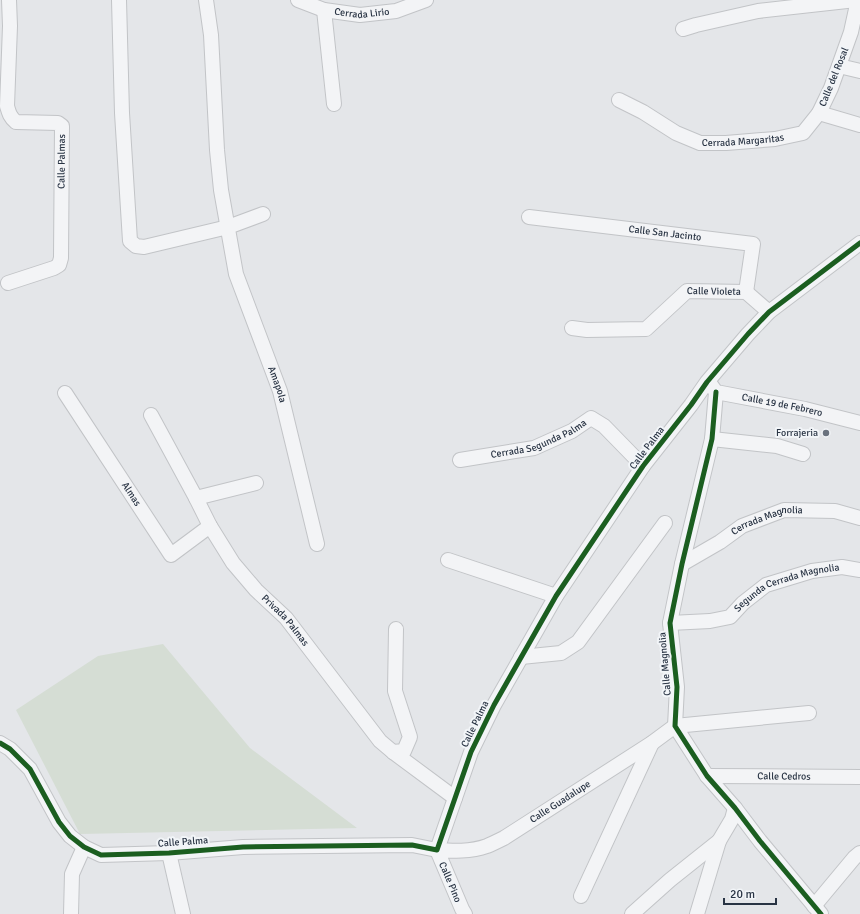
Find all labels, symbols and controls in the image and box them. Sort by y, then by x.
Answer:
street label: Cerrada Lirio [333,5,390,21]
street label: Calle del Rosal [817,46,851,108]
street label: Cerrada Margaritas [702,131,786,149]
street label: Calle Palmas [56,133,68,189]
street label: Calle San Jacinto [628,223,702,244]
street label: Calle Violeta [687,285,741,298]
street label: Amapola [265,365,289,404]
street label: Calle 19 de Febrero [741,391,824,419]
street label: Cerrada Segunda Palma [490,417,589,461]
street label: Calle Palma [627,424,667,472]
place label: Forrajeria [776,427,818,439]
marker: Forrajeria [821,428,831,438]
street label: Almas [119,480,144,509]
street label: Cerrada Magnolia [729,504,803,538]
street label: Segunda Cerrada Magnolia [732,561,840,614]
street label: Privada Palmas [259,592,312,649]
street label: Calle Magnolia [656,632,674,696]
street label: Calle Palma [459,699,491,749]
street label: Calle Cedros [757,770,811,783]
street label: Calle Guadalupe [528,778,593,826]
street label: Calle Palma [157,834,209,850]
street label: Calle Pino [436,860,464,904]
scale bar [724,880,776,906]
text: 20 m [730,887,755,902]

